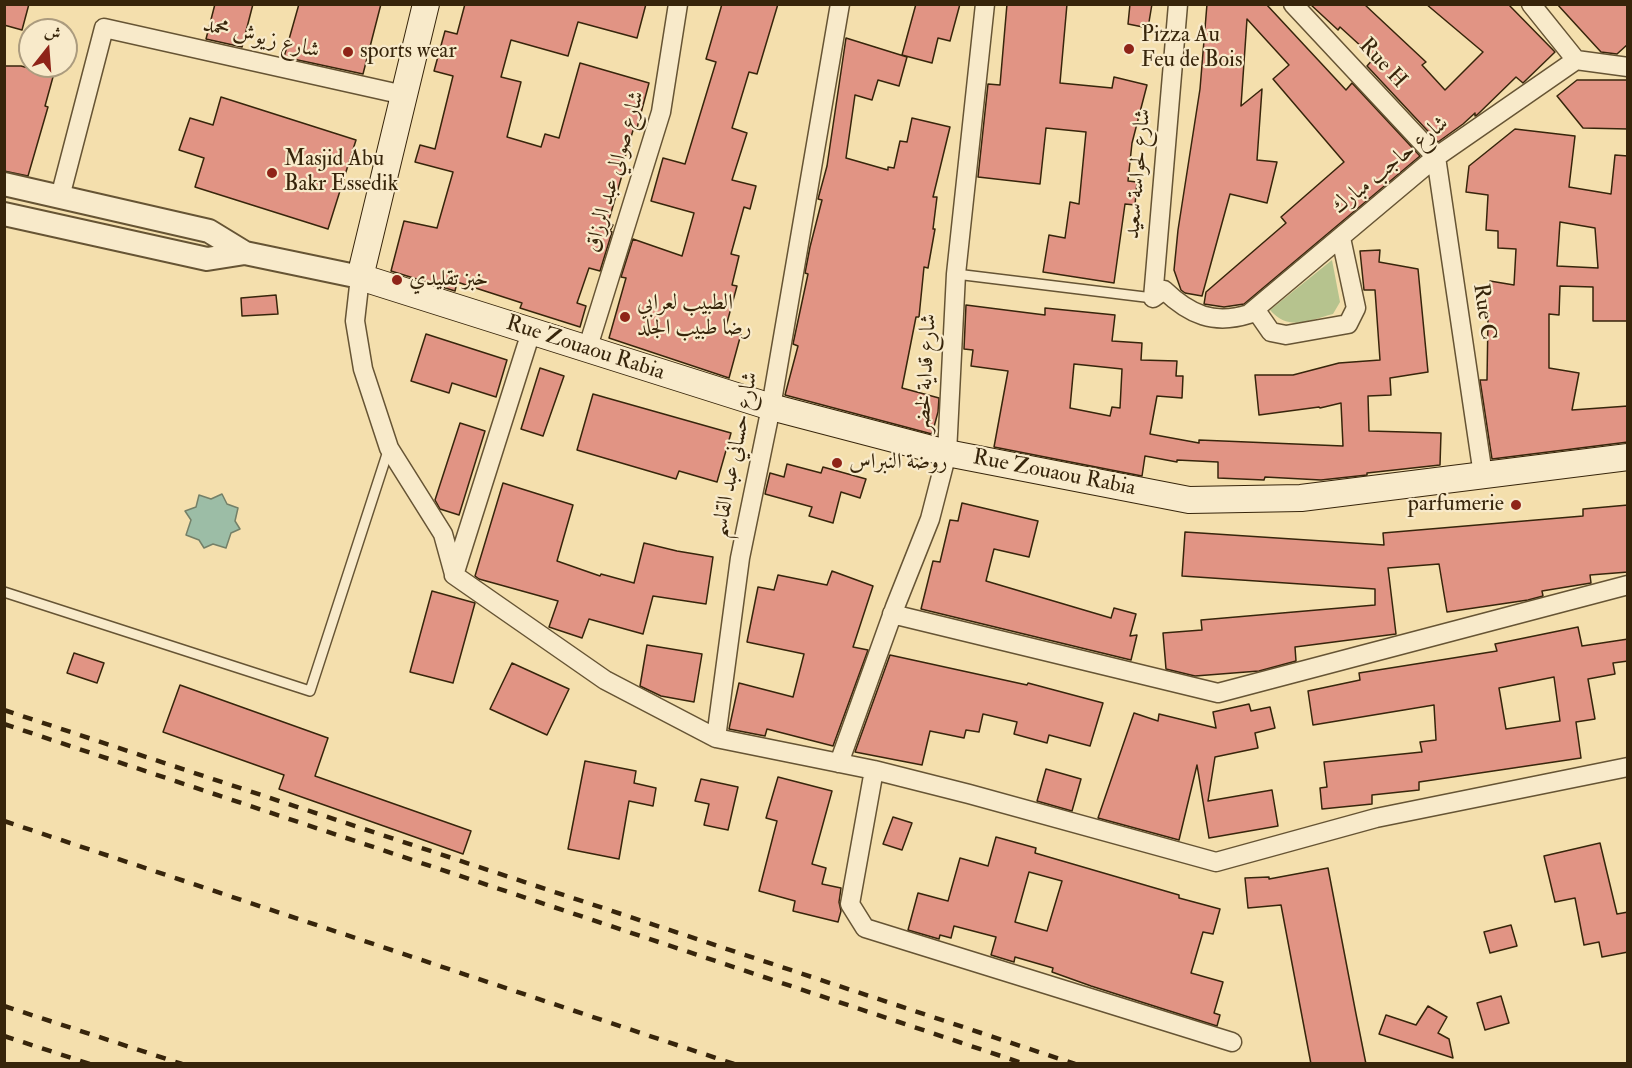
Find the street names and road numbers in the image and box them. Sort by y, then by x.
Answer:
street label: شارع زيوش محمد [200,13,322,65]
street label: Rue H [1352,34,1412,94]
street label: شارع صوالي عبد الرزاق [580,88,652,256]
street label: شارع لحواسة سعيد [1120,108,1158,240]
street label: شارع حاجب مبارك [1328,111,1454,221]
street label: Rue C [1466,282,1500,342]
street label: Rue Zouaou Rabia [502,311,668,387]
street label: شارع قداية لخضر [911,313,943,433]
street label: شارع حساني عبد القاسم [707,370,765,540]
street label: Rue Zouaou Rabia [970,445,1138,503]

